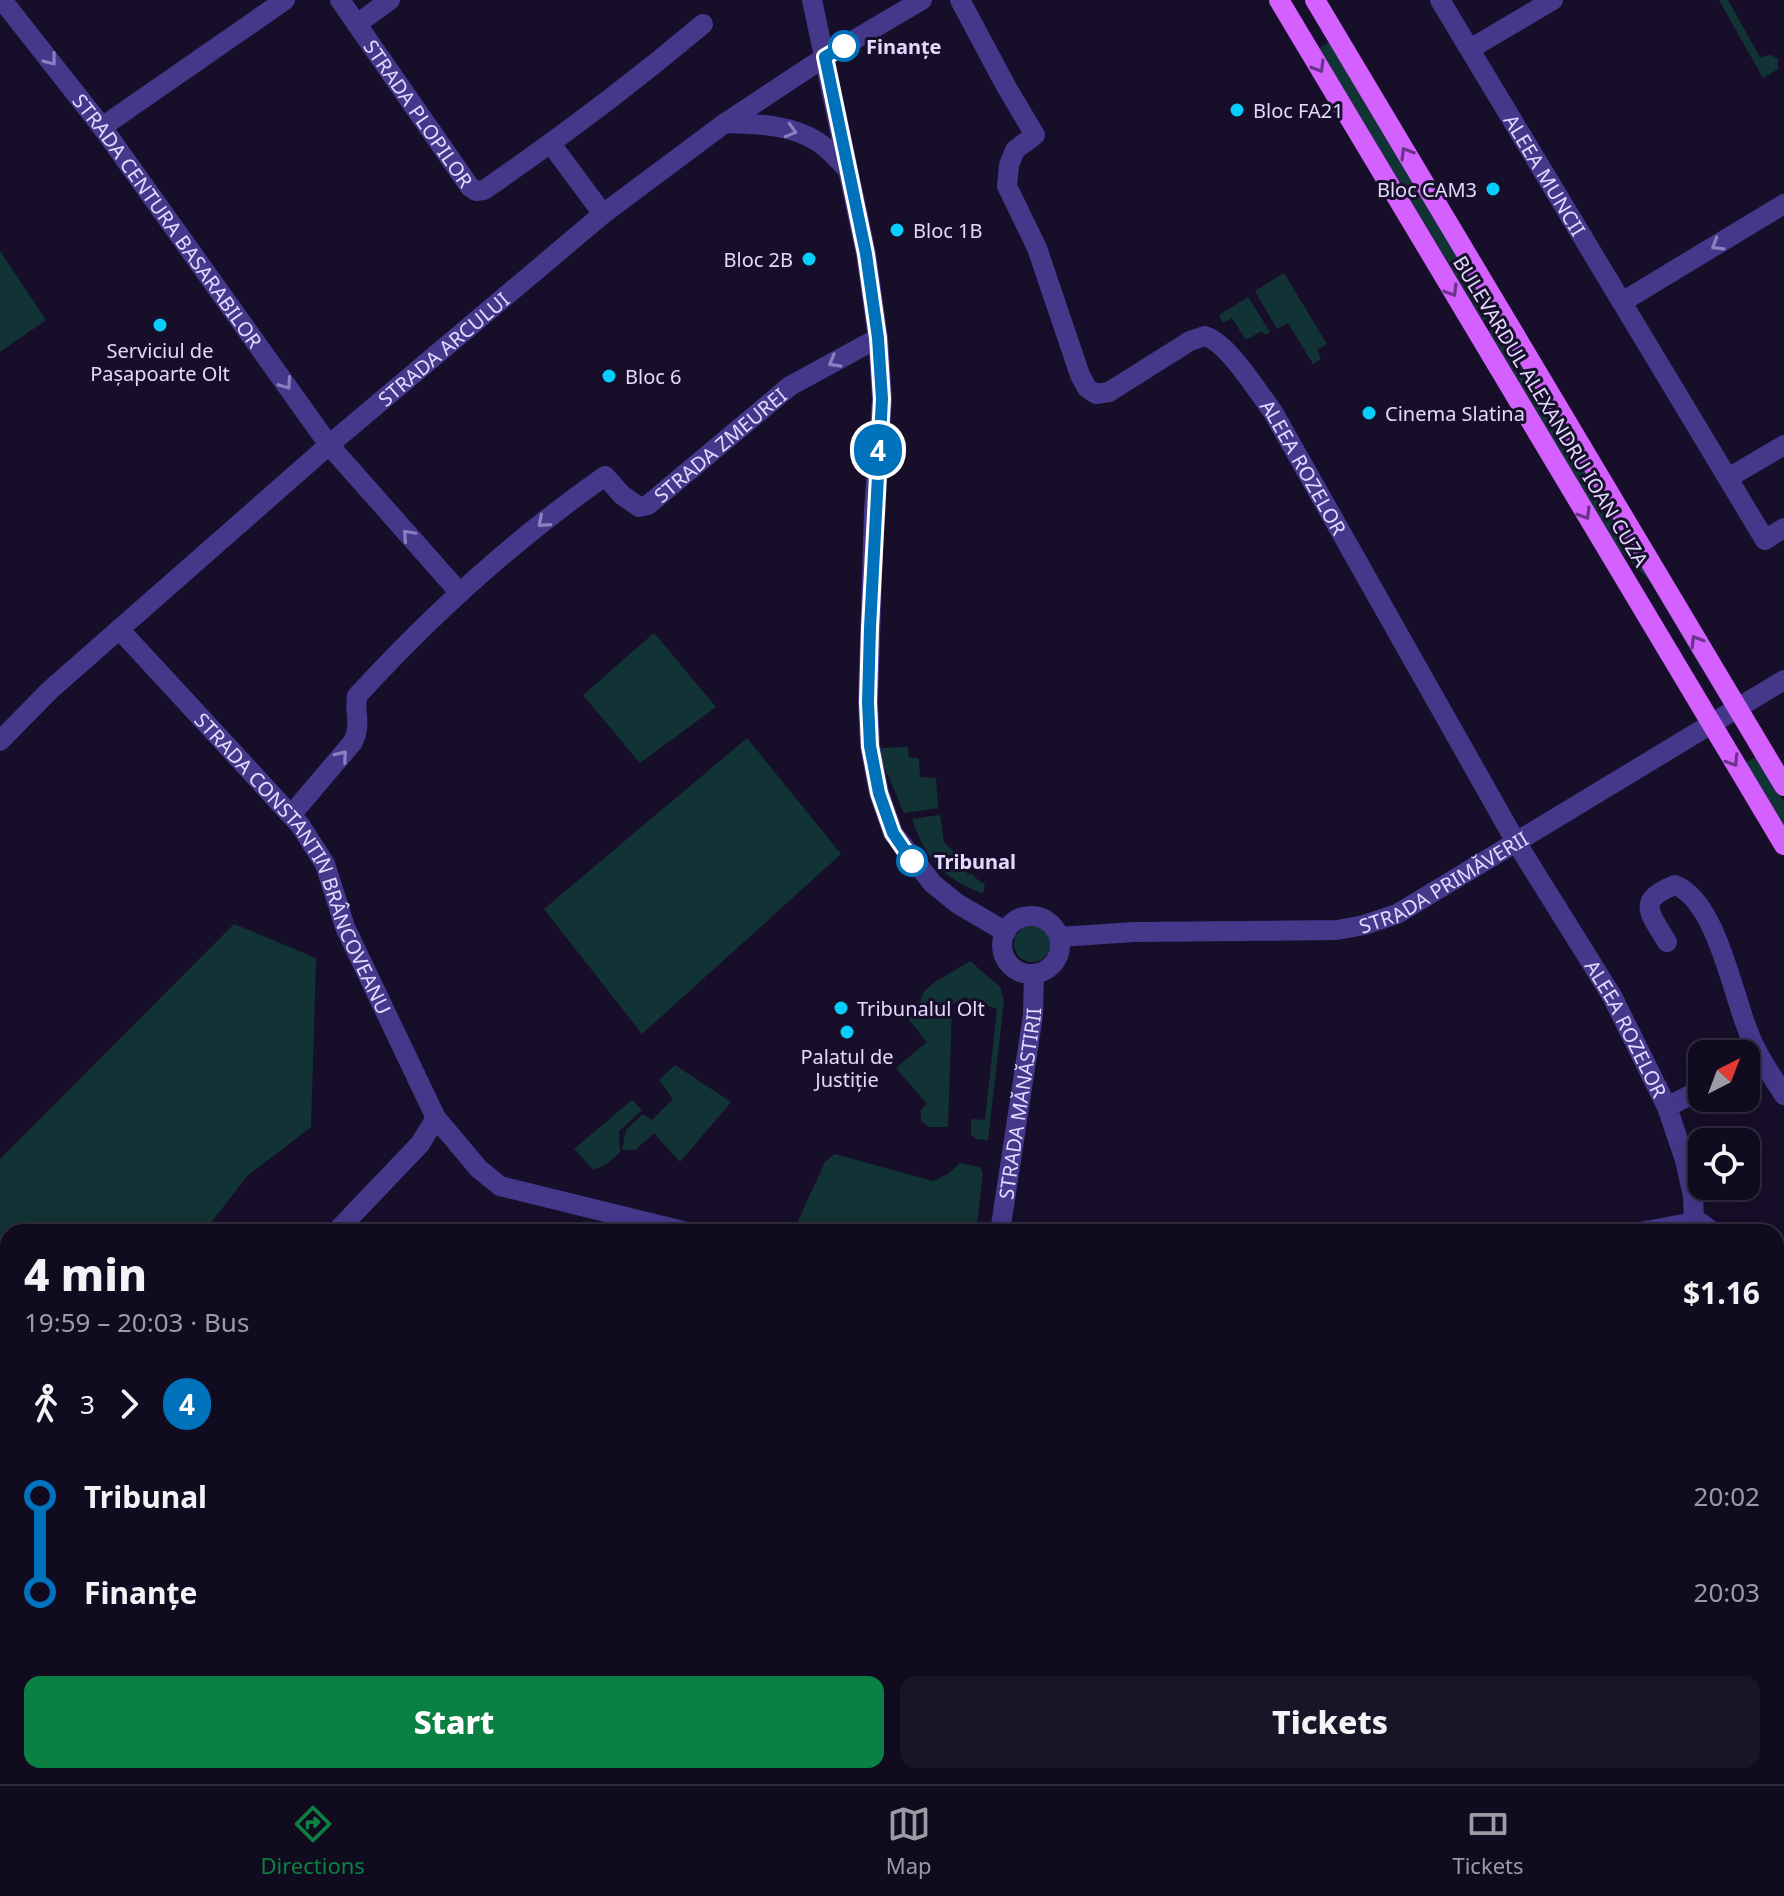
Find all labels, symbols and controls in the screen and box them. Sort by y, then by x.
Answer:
marker: Finanțe [829,31,859,61]
place label: Finanțe [866,33,942,60]
street label: STRADA PLOPILOR [358,34,480,193]
one-way arrow [42,52,56,66]
one-way arrow [1309,58,1325,73]
street label: STRADA CENTURA BASARABILOR [67,88,269,353]
place label: Bloc FA21 [1253,97,1344,124]
marker: Bloc FA21 [1228,101,1246,119]
street label: ALEEA MUNCII [1498,109,1592,241]
one-way arrow [784,122,798,138]
one-way arrow [1400,147,1416,162]
place label: Bloc CAM3 [1377,176,1477,203]
marker: Bloc CAM3 [1484,180,1502,198]
place label: Bloc 1B [913,217,983,244]
marker: Bloc 1B [888,221,906,239]
one-way arrow [1711,235,1726,250]
place label: Bloc 2B [724,246,793,273]
marker: Bloc 2B [800,250,818,268]
street label: BULEVARDUL ALEXANDRU IOAN CUZA [1447,251,1655,572]
one-way arrow [1442,282,1458,297]
street label: STRADA ARCULUI [372,286,514,412]
marker: Serviciul de Pașapoarte Olt [151,316,169,334]
place label: Serviciul de Pașapoarte Olt [90,337,230,387]
one-way arrow [828,352,842,368]
place label: Bloc 6 [625,363,682,390]
marker: Bloc 6 [600,367,618,385]
one-way arrow [276,376,291,390]
street label: STRADA ZMEUREI [648,381,792,508]
street label: ALEEA ROZELOR [1254,394,1353,540]
place label: Cinema Slatina [1385,400,1525,427]
marker: Cinema Slatina [1360,404,1378,422]
line badge: 4 [852,424,904,476]
text: 4 [870,431,886,469]
one-way arrow [1575,505,1591,520]
one-way arrow [537,513,552,527]
one-way arrow [404,529,418,544]
one-way arrow [1690,635,1706,650]
street label: STRADA CONSTANTIN BRÂNCOVEANU [189,706,398,1019]
one-way arrow [332,750,347,765]
one-way arrow [1723,752,1738,767]
street label: STRADA PRIMĂVERII [1355,824,1533,939]
marker: Tribunal [897,846,927,876]
place label: Tribunal [934,848,1016,875]
street label: ALEEA ROZELOR [1579,954,1674,1102]
place label: Tribunalul Olt [857,995,985,1022]
marker: Tribunalul Olt [832,999,850,1017]
street label: STRADA MĂNĂSTIRII [992,1007,1047,1201]
marker: Palatul de Justiție [838,1023,856,1041]
north arrow [1688,1040,1760,1112]
map controls [1688,1040,1760,1200]
place label: Palatul de Justiție [800,1043,894,1093]
button: locate [1688,1128,1760,1200]
text: 4 min [24,1244,147,1304]
text: $1.16 [1683,1272,1760,1313]
text: 19:59 – 20:03 · Bus [24,1304,249,1340]
icon: walk [24,1382,68,1426]
icon: forward [107,1382,151,1426]
text: 4 [179,1385,195,1423]
text: 3 [80,1386,95,1422]
text: Tribunal [84,1476,207,1517]
text: 20:02 [1694,1478,1760,1514]
text: Finanțe [84,1572,197,1613]
text: 20:03 [1694,1574,1760,1610]
button: Start [24,1676,884,1768]
button: Tickets [900,1676,1760,1768]
tab: Directions [260,1802,365,1880]
tab: Map [886,1802,932,1880]
tab: Tickets [1452,1802,1524,1880]

